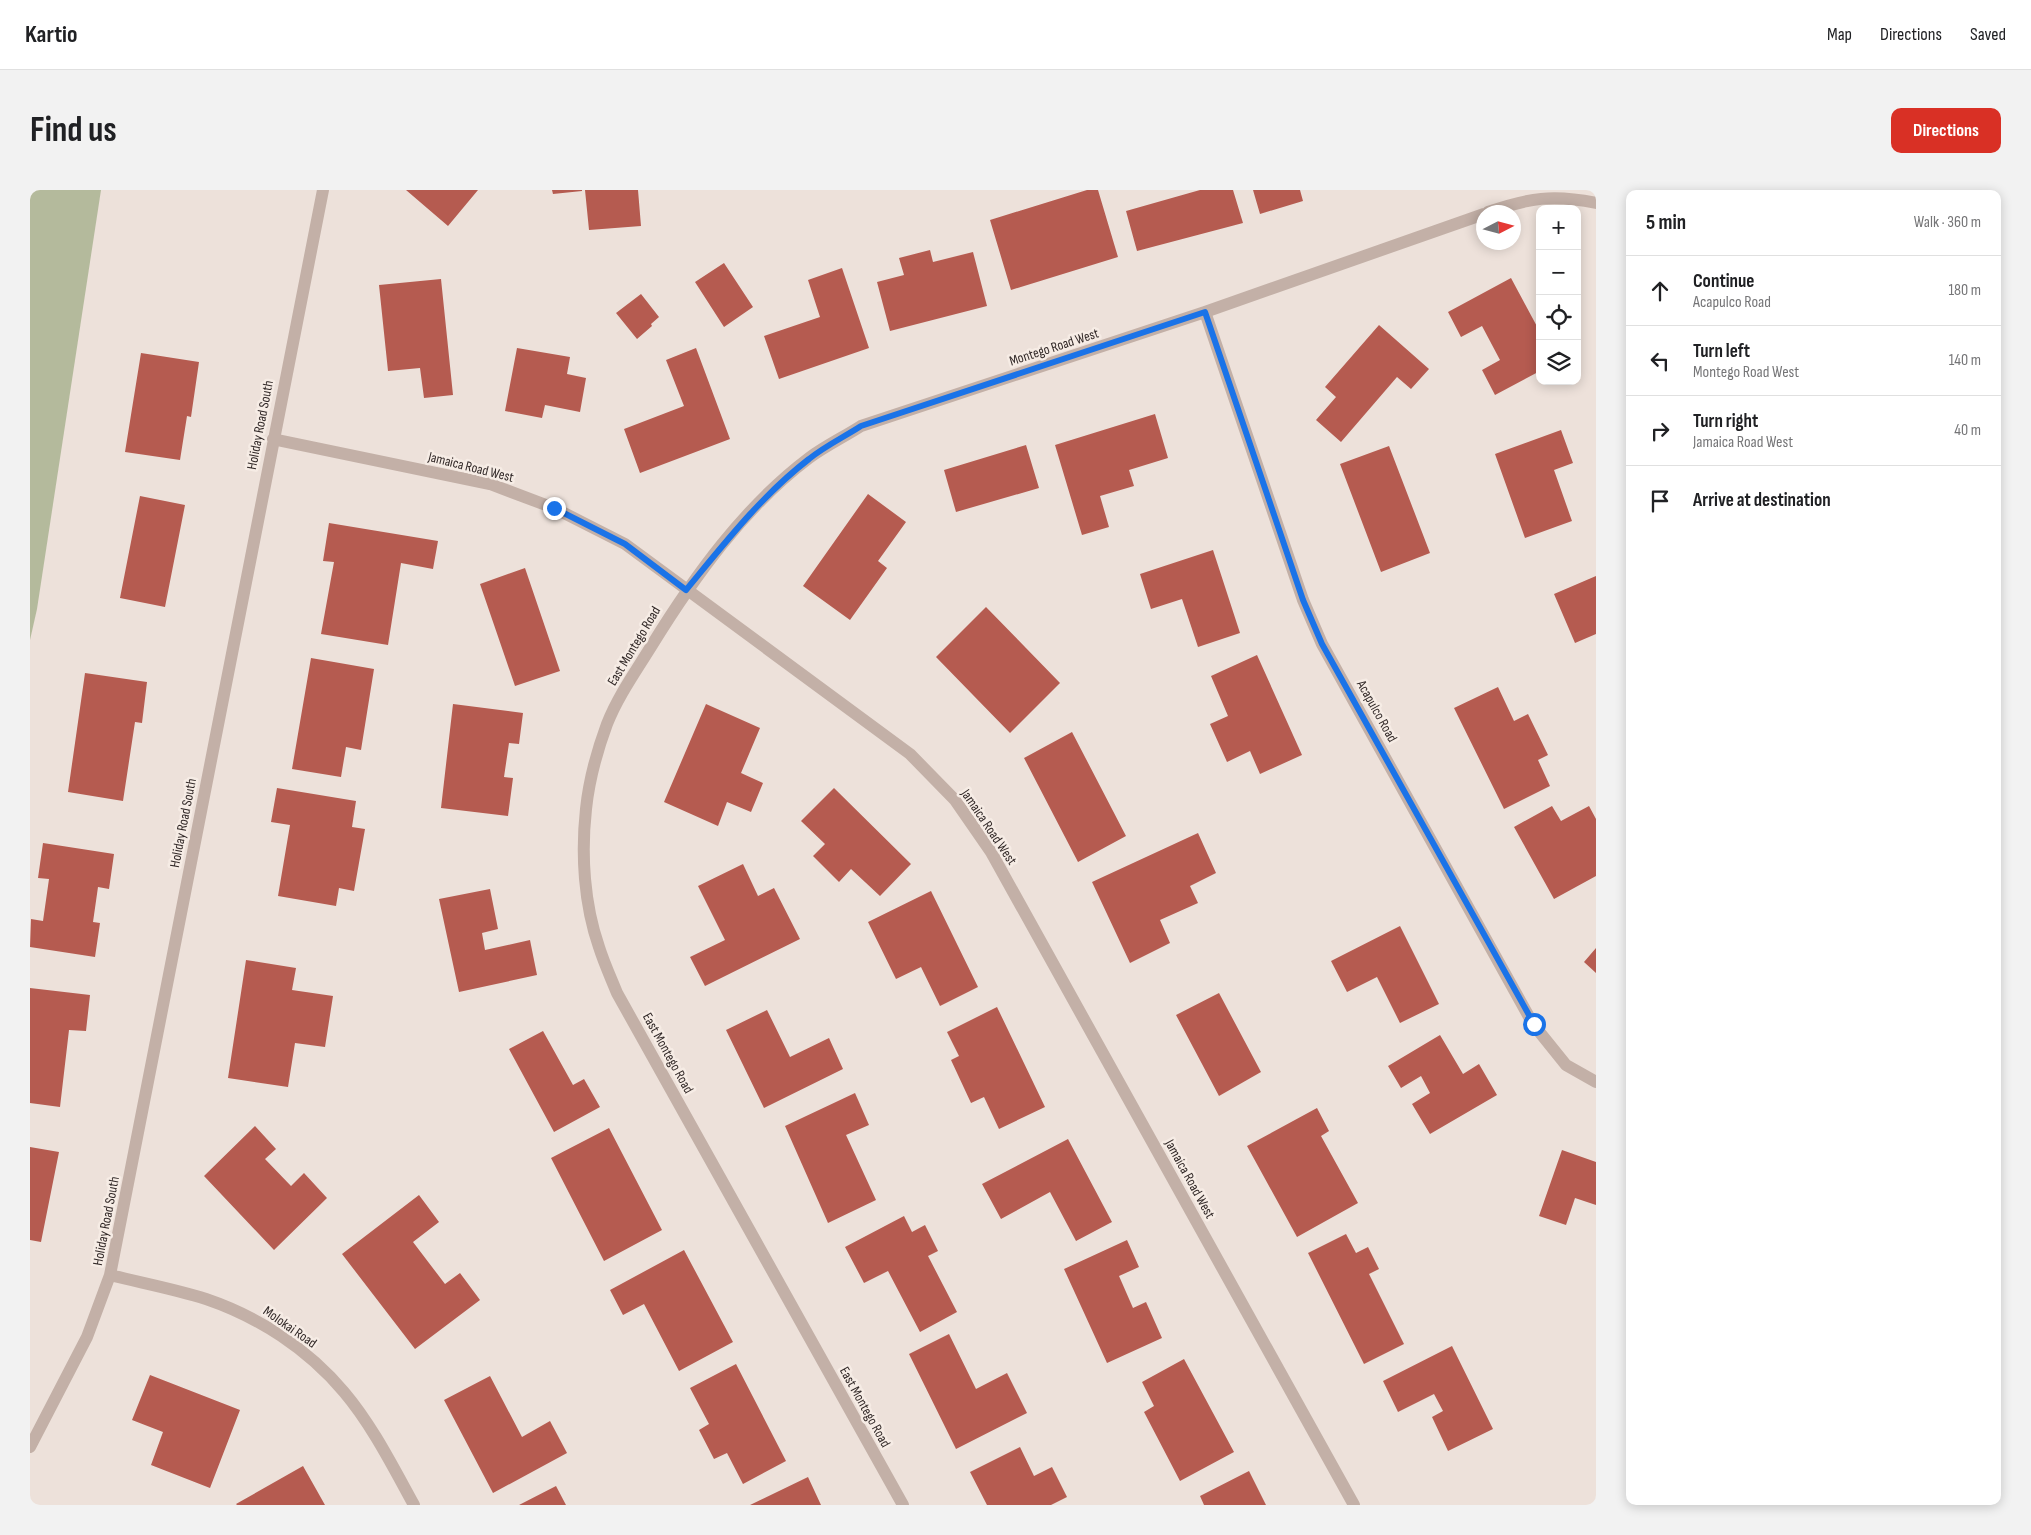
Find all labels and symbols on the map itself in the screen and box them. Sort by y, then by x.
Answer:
north arrow [1476,205,1521,250]
street label: Montego Road West [1007,325,1101,369]
street label: Holiday Road South [243,379,277,471]
street label: Jamaica Road West [425,448,516,486]
route end [543,497,566,520]
street label: East Montego Road [604,603,664,689]
street label: Acapulco Road [1353,676,1401,745]
street label: Holiday Road South [166,777,200,869]
street label: Jamaica Road West [957,785,1021,868]
street label: East Montego Road [639,1010,697,1096]
route start [1523,1013,1546,1036]
street label: Jamaica Road West [1161,1136,1219,1221]
street label: Holiday Road South [89,1175,123,1267]
street label: Molokai Road [260,1302,320,1352]
street label: East Montego Road [836,1364,894,1450]

